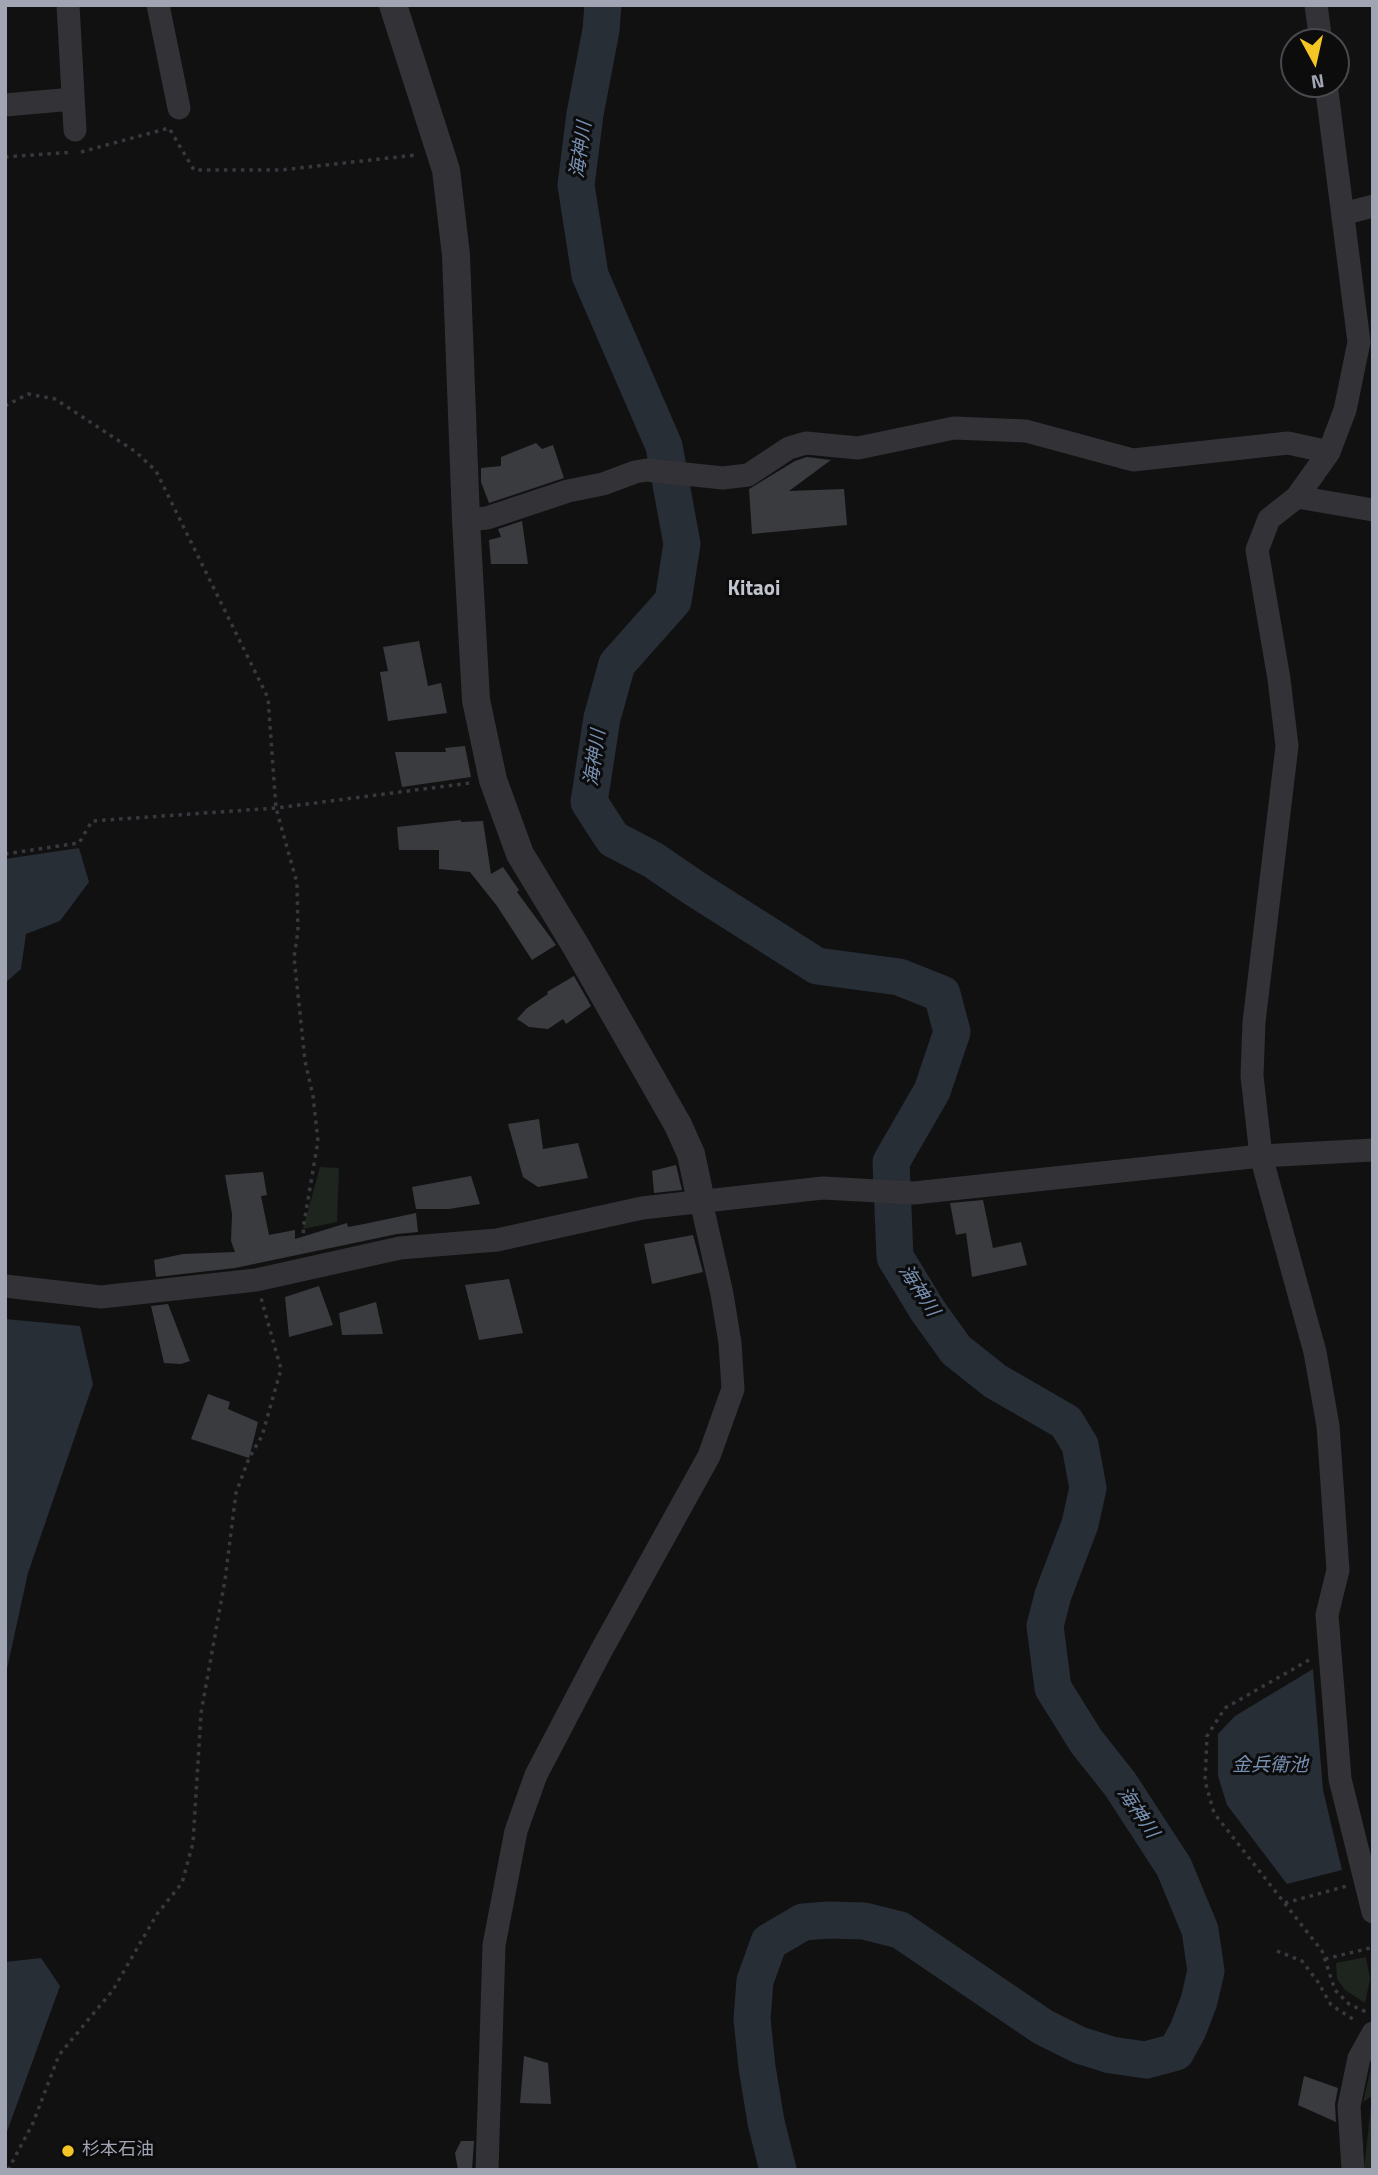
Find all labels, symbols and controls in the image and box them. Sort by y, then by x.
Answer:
north arrow [1280,28,1350,98]
text: N [1309,67,1326,98]
water label: 海神川 [567,120,597,180]
district label: Kitaoi [728,577,780,603]
water label: 海神川 [581,728,611,788]
water label: 海神川 [893,1261,943,1321]
water label: 金兵衛池 [1232,1755,1308,1777]
water label: 海神川 [1112,1783,1162,1843]
place label: 杉本石油 [82,2140,154,2162]
marker: 杉本石油 [60,2143,76,2159]

